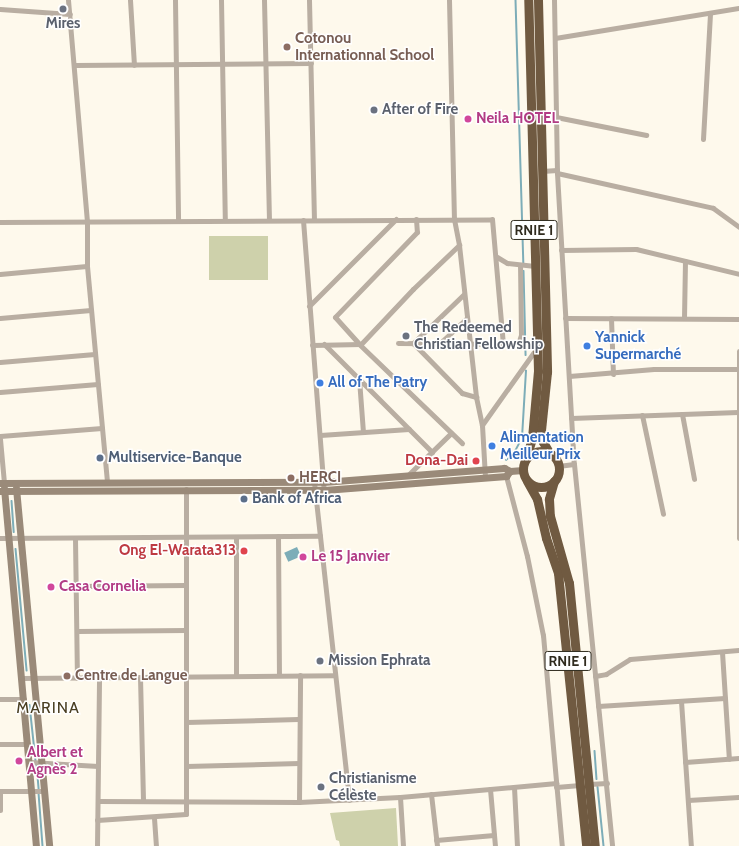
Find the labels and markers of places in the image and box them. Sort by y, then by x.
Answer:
marker: Mires [58,4,68,14]
place label: Mires [46,15,80,33]
place label: Cotonou Internationnal School [295,29,434,64]
marker: Cotonou Internationnal School [282,42,292,52]
place label: After of Fire [382,101,458,119]
marker: After of Fire [369,105,379,115]
place label: Neila HOTEL [476,110,559,128]
marker: Neila HOTEL [463,114,473,124]
place label: The Redeemed Christian Fellowship [414,318,543,353]
place label: Yannick Supermarché [595,328,681,363]
marker: The Redeemed Christian Fellowship [401,331,411,341]
marker: Yannick Supermarché [582,341,592,351]
place label: All of The Patry [328,374,427,392]
marker: All of The Patry [315,378,325,388]
place label: Alimentation Meilleur Prix [500,428,584,463]
marker: Alimentation Meilleur Prix [487,441,497,451]
place label: Multiservice-Banque [108,449,242,467]
place label: Dona-Dai [405,452,468,470]
marker: Multiservice-Banque [95,453,105,463]
marker: Dona-Dai [471,456,481,466]
place label: HERCI [299,469,341,487]
marker: HERCI [286,473,296,483]
place label: Bank of Africa [252,490,342,508]
marker: Bank of Africa [239,494,249,504]
place label: Ong El-Warata313 [119,542,236,560]
marker: Ong El-Warata313 [239,546,249,556]
place label: Le 15 Janvier [311,548,390,566]
marker: Le 15 Janvier [298,552,308,562]
place label: Casa Cornelia [59,578,146,596]
marker: Casa Cornelia [46,582,56,592]
place label: Mission Ephrata [328,652,431,670]
marker: Mission Ephrata [315,656,325,666]
place label: Centre de Langue [75,667,187,685]
marker: Centre de Langue [62,671,72,681]
place label: Albert et Agnès 2 [27,743,83,778]
marker: Albert et Agnès 2 [14,756,24,766]
place label: Christianisme Célèste [329,769,417,804]
marker: Christianisme Célèste [316,782,326,792]

